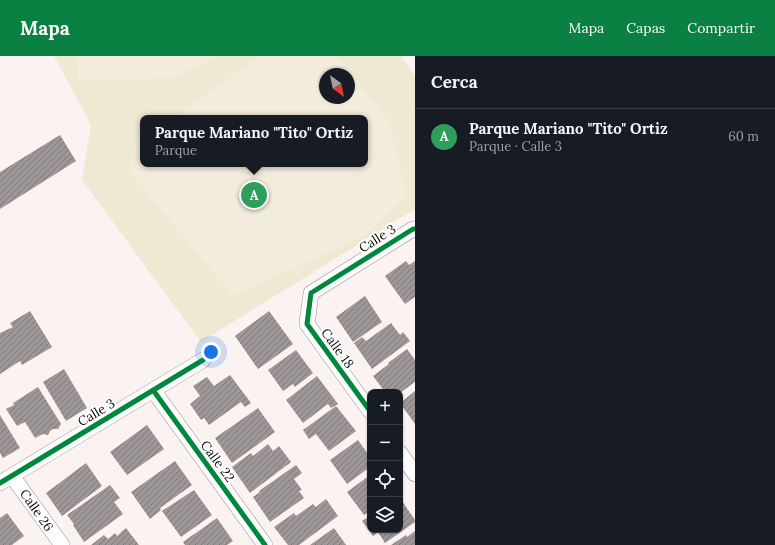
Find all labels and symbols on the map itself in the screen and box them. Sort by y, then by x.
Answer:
north arrow [319,68,355,104]
pin: A [241,180,267,210]
street label: Calle 3 [356,220,399,256]
street label: Calle 18 [317,325,358,372]
your location [201,342,221,362]
street label: Calle 3 [74,395,118,430]
street label: Calle 22 [197,437,238,485]
street label: Calle 26 [16,486,57,535]

